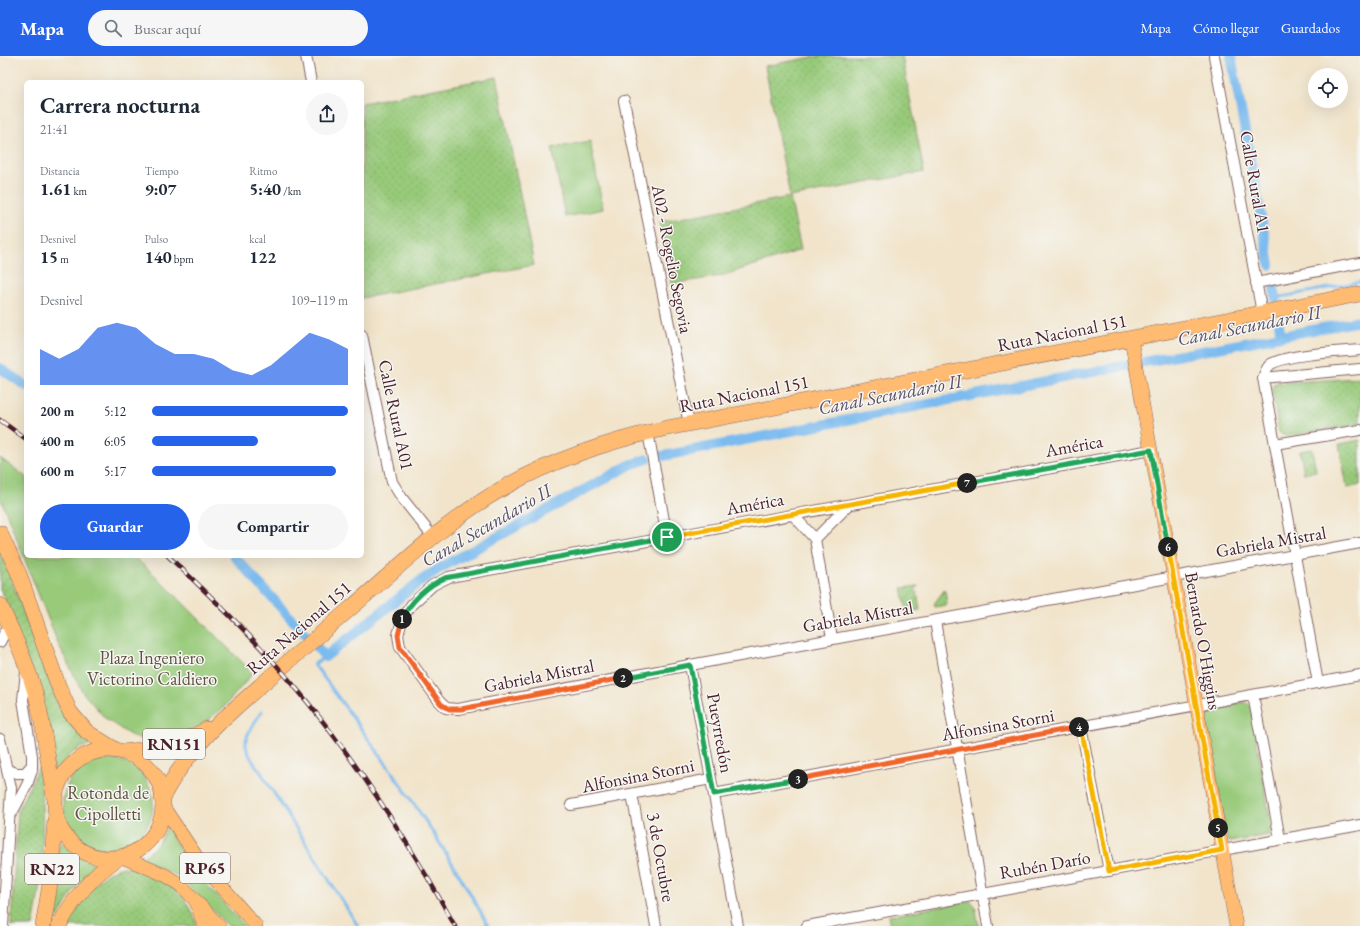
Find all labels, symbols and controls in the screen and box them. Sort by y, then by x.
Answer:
search box [88,10,368,46]
text: Mapa [20,16,64,41]
icon: search [102,17,124,39]
text: Buscar aquí [134,19,201,38]
text: Mapa [1140,19,1171,37]
text: Cómo llegar [1193,19,1259,37]
text: Guardados [1281,19,1340,37]
map controls [1308,68,1348,108]
button: locate [1308,68,1348,108]
text: Carrera nocturna [40,91,200,120]
button: share [306,93,348,135]
text: 21:41 [40,121,68,138]
street label: Calle Rural A1 [1235,129,1276,235]
text: Distancia [40,164,80,178]
text: Tiempo [145,164,179,178]
text: Ritmo [249,164,277,178]
text: 1.61 [40,178,71,200]
text: 9:07 [145,178,176,200]
text: 5:40 [249,178,281,200]
street label: A02 - Rogelio Segovia [647,182,698,336]
text: km [71,184,87,198]
text: /km [281,184,301,198]
text: Desnivel [40,232,76,246]
text: Pulso [145,232,168,246]
text: kcal [249,232,266,246]
text: 15 [40,246,58,268]
text: 140 [145,246,172,268]
text: 122 [249,246,276,268]
text: m [58,252,69,266]
text: bpm [172,252,194,266]
text: Desnivel [40,292,83,309]
text: 109–119 m [291,292,348,309]
water label: Canal Secundario II [1175,299,1325,352]
street label: Ruta Nacional 151 [995,309,1129,356]
street label: Calle Rural A01 [374,358,419,472]
water label: Canal Secundario II [816,368,966,421]
street label: Ruta Nacional 151 [677,370,811,417]
text: 200 m [40,403,74,420]
text: 5:12 [104,403,126,420]
street label: América [1042,429,1105,462]
text: 400 m [40,433,74,450]
text: 6:05 [104,433,126,450]
text: 600 m [40,463,74,480]
text: 5:17 [104,463,126,480]
pin: 7 [957,473,977,493]
text: 7 [964,476,970,490]
water label: Canal Secundario II [417,477,557,573]
street label: América [723,487,786,520]
button: Guardar [40,504,190,550]
button: Compartir [198,504,348,550]
pin [650,520,684,554]
street label: Gabriela Mistral [1214,520,1328,563]
icon: arrive [656,526,678,548]
pin: 6 [1158,537,1178,557]
text: 6 [1165,540,1171,554]
street label: Bernardo O'Higgins [1180,570,1227,712]
street label: Ruta Nacional 151 [242,576,356,679]
street label: Gabriela Mistral [801,595,915,638]
pin: 1 [392,609,412,629]
text: 1 [399,612,405,626]
park label: Plaza Ingeniero Victorino Caldiero [87,646,217,690]
street label: Gabriela Mistral [482,654,596,697]
pin: 2 [613,668,633,688]
text: 2 [620,671,626,685]
street label: Pueyrredón [702,691,739,775]
street label: Alfonsina Storni [939,703,1057,746]
pin: 4 [1069,717,1089,737]
text: 4 [1076,720,1082,734]
road number: RN151 [143,729,205,759]
street label: Alfonsina Storni [579,753,697,798]
pin: 3 [788,769,808,789]
text: 3 [795,772,801,786]
park label: Rotonda de Cipolletti [67,781,149,825]
street label: 3 de Octubre [642,810,681,903]
pin: 5 [1208,818,1228,838]
text: 5 [1215,821,1221,835]
street label: Rubén Darío [998,845,1092,884]
road number: RP65 [180,853,230,883]
road number: RN22 [25,854,79,884]

